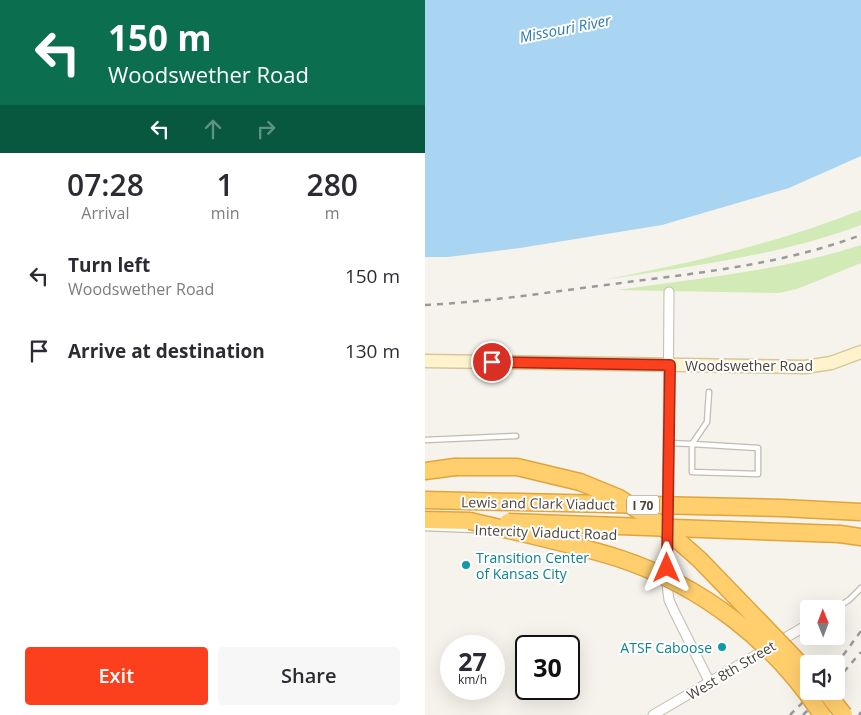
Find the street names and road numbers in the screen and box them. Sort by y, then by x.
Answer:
street label: Woodswether Road [685,356,813,375]
street label: Lewis and Clark Viaduct [461,492,615,514]
road number: I 70 [627,496,659,514]
street label: Intercity Viaduct Road [474,520,618,544]
street label: West 8th Street [683,636,779,704]

